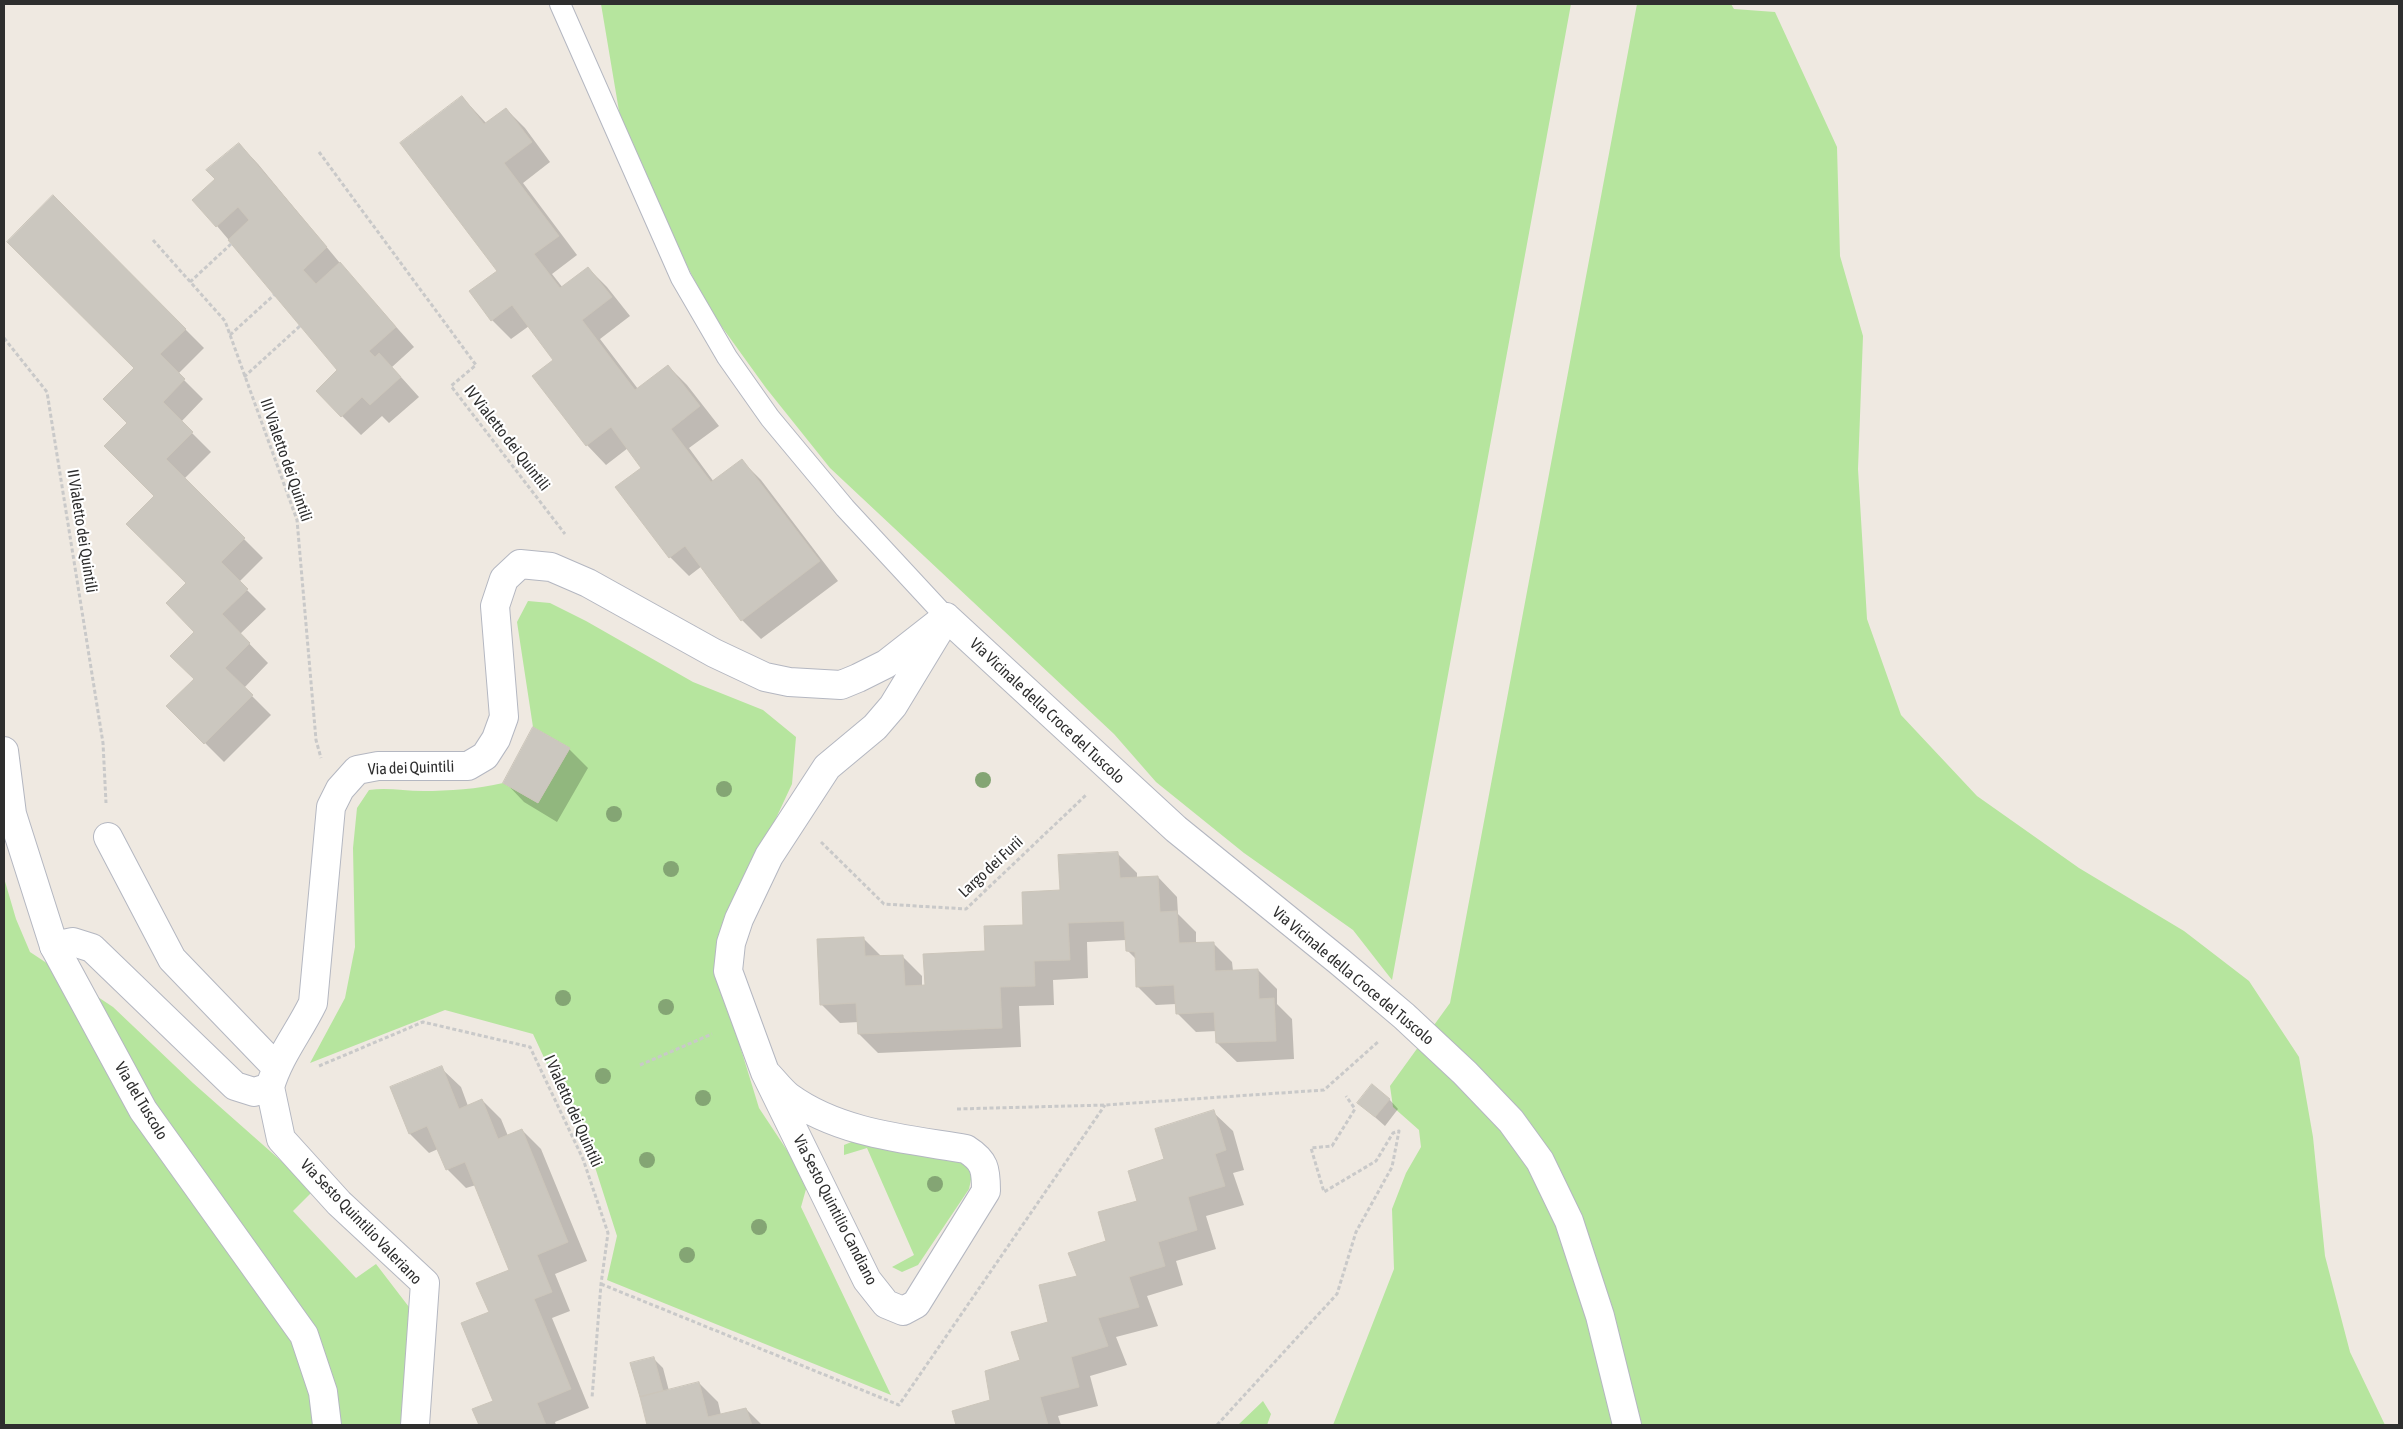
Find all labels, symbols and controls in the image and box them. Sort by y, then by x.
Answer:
street label: IV Vialetto dei Quintili [460,381,554,495]
street label: III Vialetto dei Quintili [256,396,316,524]
street label: II Vialetto dei Quintili [63,468,101,594]
street label: Via Vicinale della Croce del Tuscolo [966,634,1128,788]
street label: Via dei Quintili [367,757,455,779]
street label: Largo dei Furii [955,832,1027,902]
street label: Via Vicinale della Croce del Tuscolo [1268,903,1438,1049]
street label: I Vialetto dei Quintili [540,1052,606,1170]
street label: Via del Tuscolo [110,1059,172,1143]
street label: Via Sesto Quintilio Candiano [789,1132,881,1288]
street label: Via Sesto Quintilio Valeriano [296,1155,426,1289]

